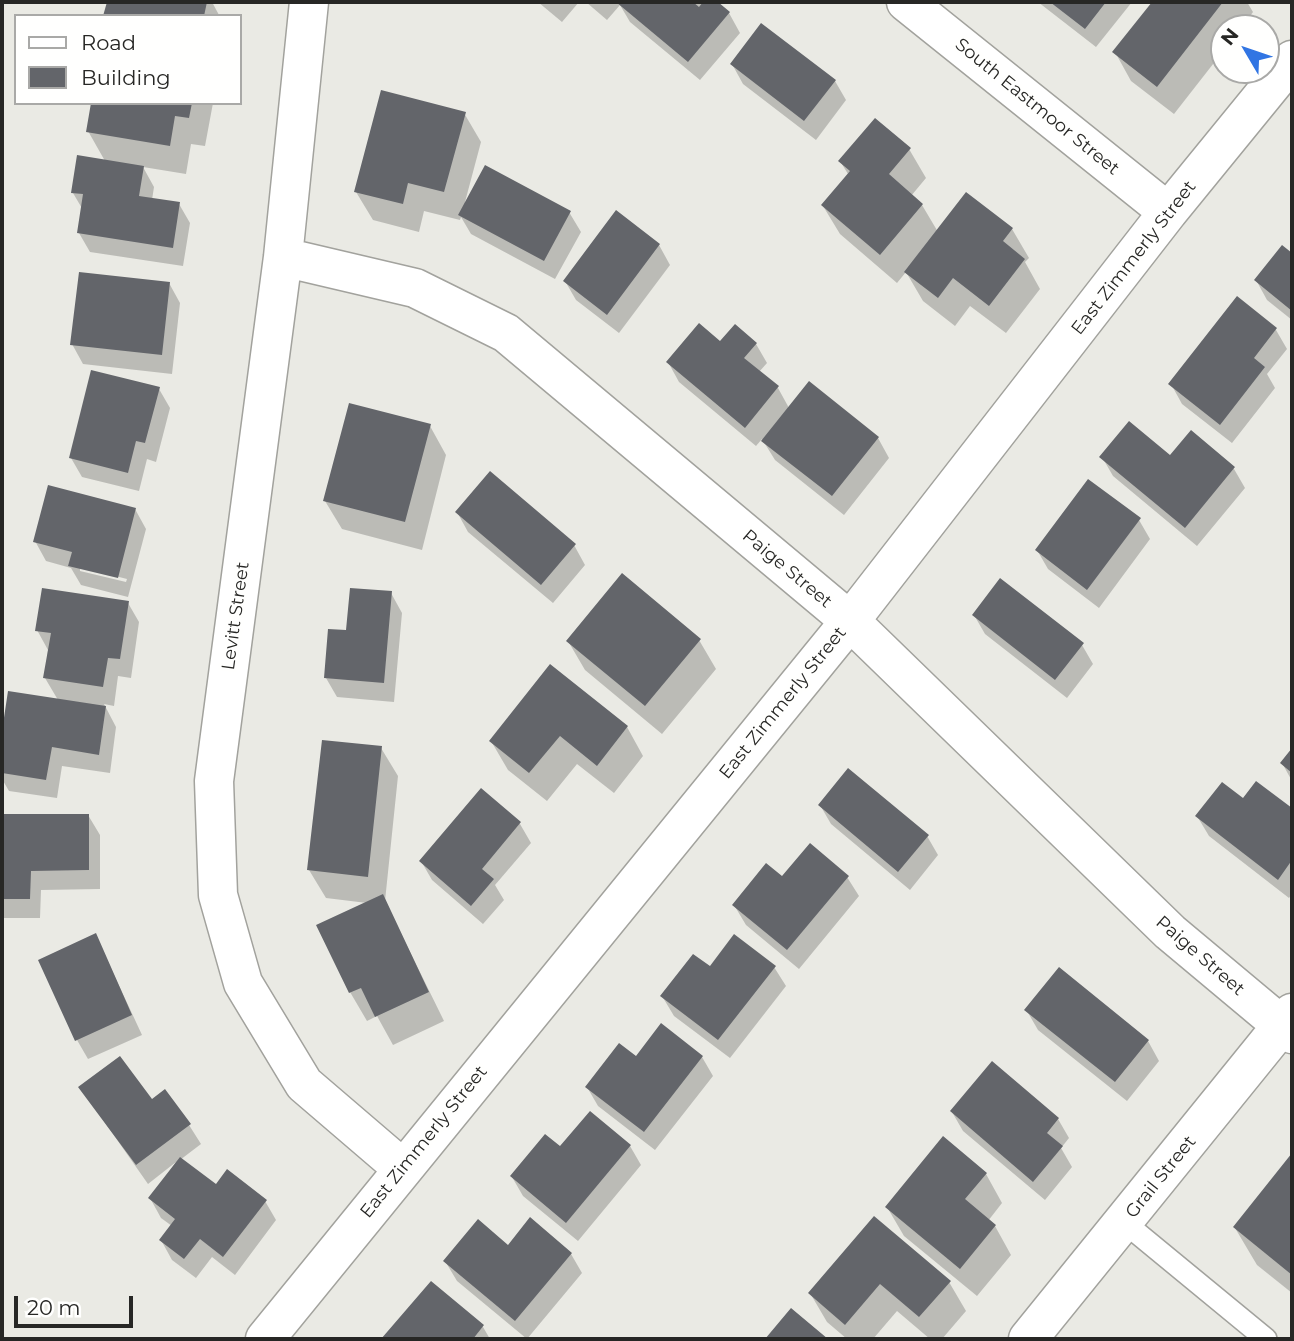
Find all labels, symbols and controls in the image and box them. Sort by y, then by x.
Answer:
legend [14,14,242,105]
north arrow [1210,14,1280,84]
text: N [1216,24,1244,50]
text: Road [81,30,136,55]
street label: South Eastmoor Street [950,34,1124,180]
text: Building [81,65,171,90]
street label: East Zimmerly Street [1067,177,1201,339]
street label: Paige Street [738,525,836,613]
street label: Levitt Street [218,560,254,672]
street label: East Zimmerly Street [715,622,851,784]
street label: Paige Street [1151,912,1249,1000]
street label: East Zimmerly Street [356,1061,492,1223]
street label: Grail Street [1121,1131,1201,1223]
scale bar [18,1282,136,1326]
text: 20 m [27,1295,81,1320]

